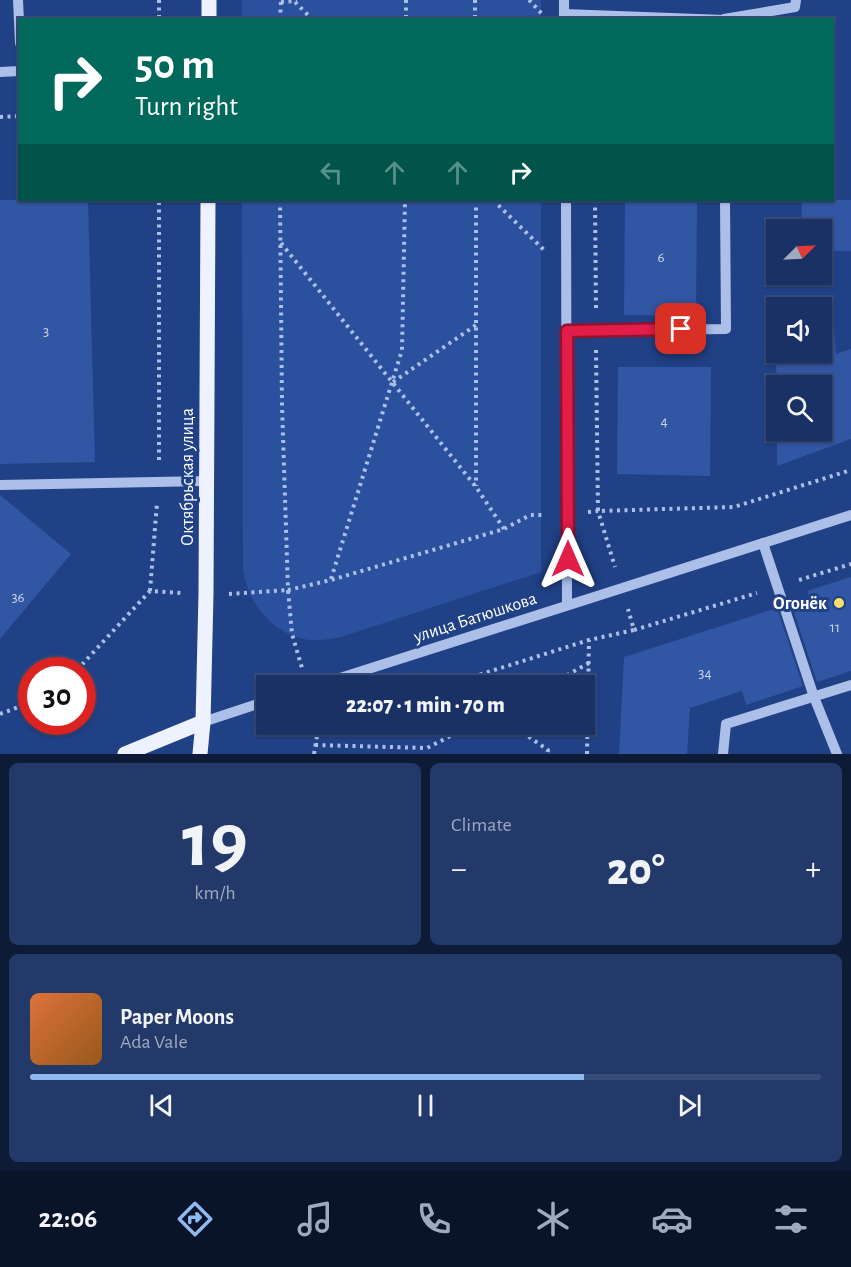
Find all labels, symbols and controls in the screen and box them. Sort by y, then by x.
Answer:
icon: right [36,42,114,120]
text: 50 m [135,44,215,86]
text: Turn right [135,93,238,120]
icon: left [315,156,348,189]
icon: ahead [378,156,411,189]
icon: ahead [441,156,474,189]
icon: right [504,156,537,189]
north arrow [766,219,832,285]
map controls [766,219,832,441]
house number: 6 [657,250,665,265]
button: sound [766,297,832,363]
pin [655,303,706,354]
icon: arrive [664,312,697,345]
house number: 3 [43,324,49,339]
button: search [766,375,832,441]
street label: Октябрьская улица [178,408,197,546]
house number: 4 [660,414,668,429]
position arrow [536,527,600,591]
house number: 36 [11,590,25,605]
street label: улица Батюшкова [411,590,539,647]
place label: Огонёк [773,595,827,613]
marker: Огонёк [832,596,846,610]
house number: 11 [830,620,840,635]
speed limit sign: 30 [18,657,96,735]
house number: 34 [698,666,712,681]
text: 22:07 · 1 min · 70 m [346,694,505,716]
text: 19 [182,803,248,881]
text: Climate [451,815,512,835]
text: 20° [607,848,665,893]
text: − [451,853,467,886]
text: + [805,853,821,886]
text: km/h [194,883,236,903]
text: Paper Moons [120,1006,234,1028]
text: Ada Vale [120,1032,188,1052]
icon: previous [145,1089,178,1122]
icon: pause [409,1089,442,1122]
icon: next [673,1089,706,1122]
icon: directions [174,1198,216,1240]
icon: music [294,1198,336,1240]
icon: phone [413,1198,455,1240]
icon: climate [532,1198,574,1240]
icon: car [651,1198,693,1240]
icon: filters [770,1198,812,1240]
text: 22:06 [39,1205,97,1232]

